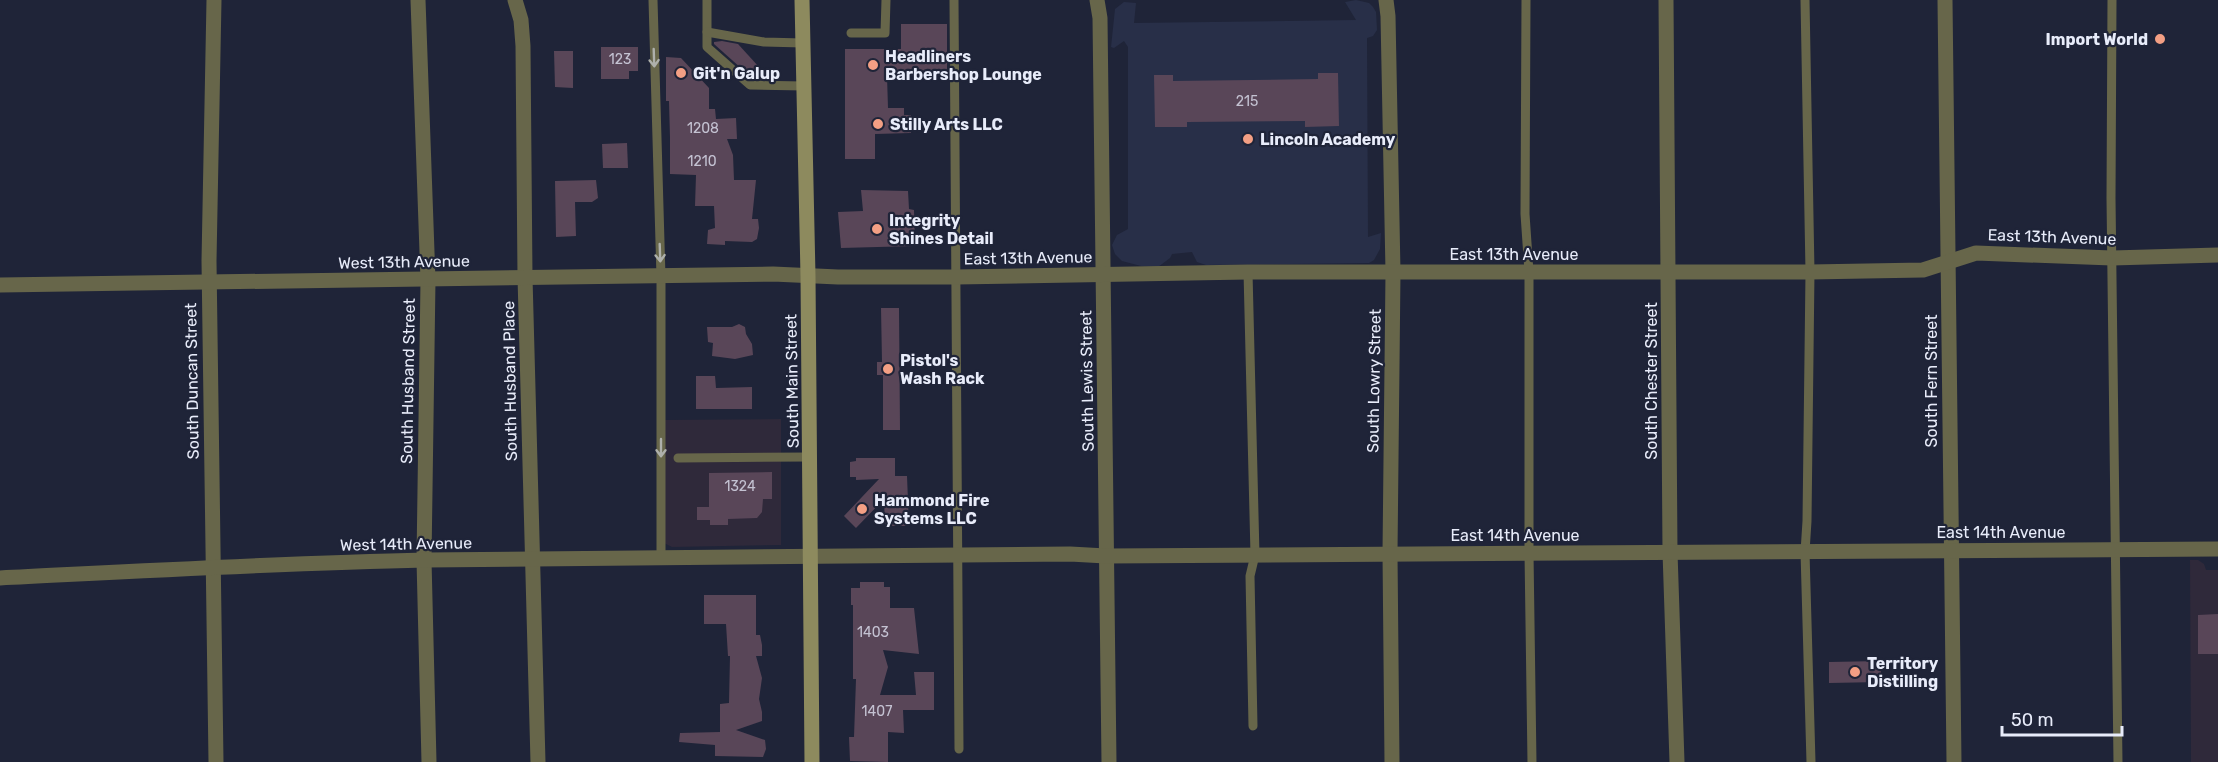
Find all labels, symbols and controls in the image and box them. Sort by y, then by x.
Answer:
place label: Import World [2046,30,2148,49]
marker: Import World [2153,32,2167,46]
place label: Headliners Barbershop Lounge [885,47,1042,84]
one-way arrow [649,48,660,68]
house number: 123 [609,51,631,68]
marker: Headliners Barbershop Lounge [866,58,880,72]
place label: Git'n Galup [693,64,780,83]
marker: Git'n Galup [674,66,688,80]
house number: 215 [1236,93,1258,110]
place label: Stilly Arts LLC [890,115,1003,134]
marker: Stilly Arts LLC [871,117,885,131]
house number: 1208 [687,120,719,137]
place label: Lincoln Academy [1260,130,1396,149]
marker: Lincoln Academy [1241,132,1255,146]
house number: 1210 [687,153,717,170]
place label: Integrity Shines Detail [889,211,994,248]
marker: Integrity Shines Detail [870,222,884,236]
street label: East 13th Avenue [1987,225,2117,249]
one-way arrow [654,243,666,263]
street label: East 13th Avenue [1450,245,1578,264]
street label: East 13th Avenue [963,247,1093,269]
street label: West 13th Avenue [338,251,470,273]
street label: South Husband Street [397,298,419,464]
street label: South Husband Place [499,301,521,461]
street label: South Chester Street [1642,302,1661,460]
street label: South Duncan Street [181,303,203,459]
street label: South Lowry Street [1363,309,1385,453]
street label: South Lewis Street [1076,310,1098,452]
street label: South Main Street [781,314,803,448]
street label: South Fern Street [1922,315,1941,447]
place label: Pistol's Wash Rack [900,351,985,388]
marker: Pistol's Wash Rack [881,362,895,376]
one-way arrow [655,438,667,458]
house number: 1324 [724,478,756,495]
place label: Hammond Fire Systems LLC [874,491,989,528]
marker: Hammond Fire Systems LLC [855,502,869,516]
street label: East 14th Avenue [1936,523,2066,542]
street label: East 14th Avenue [1450,526,1580,545]
street label: West 14th Avenue [340,533,472,555]
house number: 1403 [857,624,889,641]
place label: Territory Distilling [1867,654,1939,691]
marker: Territory Distilling [1848,665,1862,679]
scale bar [2002,699,2122,737]
house number: 1407 [862,703,892,720]
text: 50 m [2011,709,2054,731]

